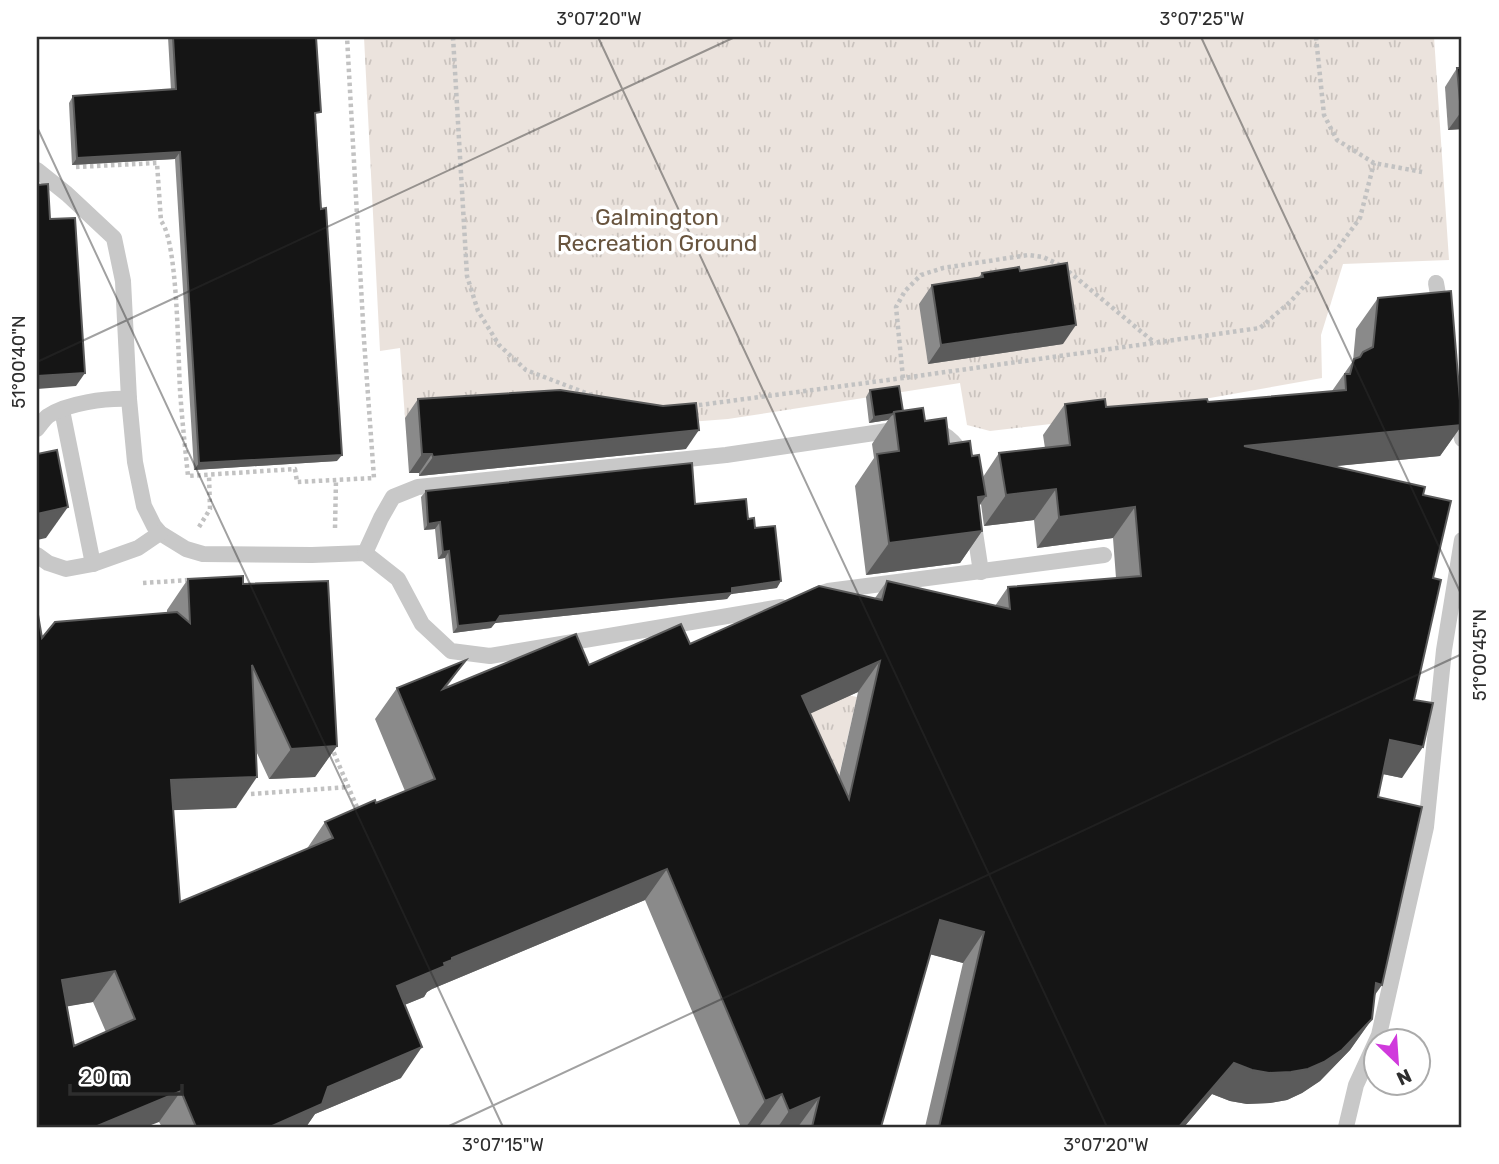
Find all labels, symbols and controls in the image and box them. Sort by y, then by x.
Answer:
text: 3°07'20"W [556,8,642,30]
text: 3°07'25"W [1160,8,1244,30]
park label: Galmington Recreation Ground [557,203,757,257]
text: 51°00'40"N [8,316,30,408]
text: 51°00'45"N [1469,609,1491,701]
north arrow [1362,1028,1432,1098]
scale bar [70,1052,182,1096]
text: 20 m [80,1064,129,1089]
text: N [1393,1064,1415,1090]
text: 3°07'15"W [462,1134,544,1156]
text: 3°07'20"W [1063,1134,1149,1156]

